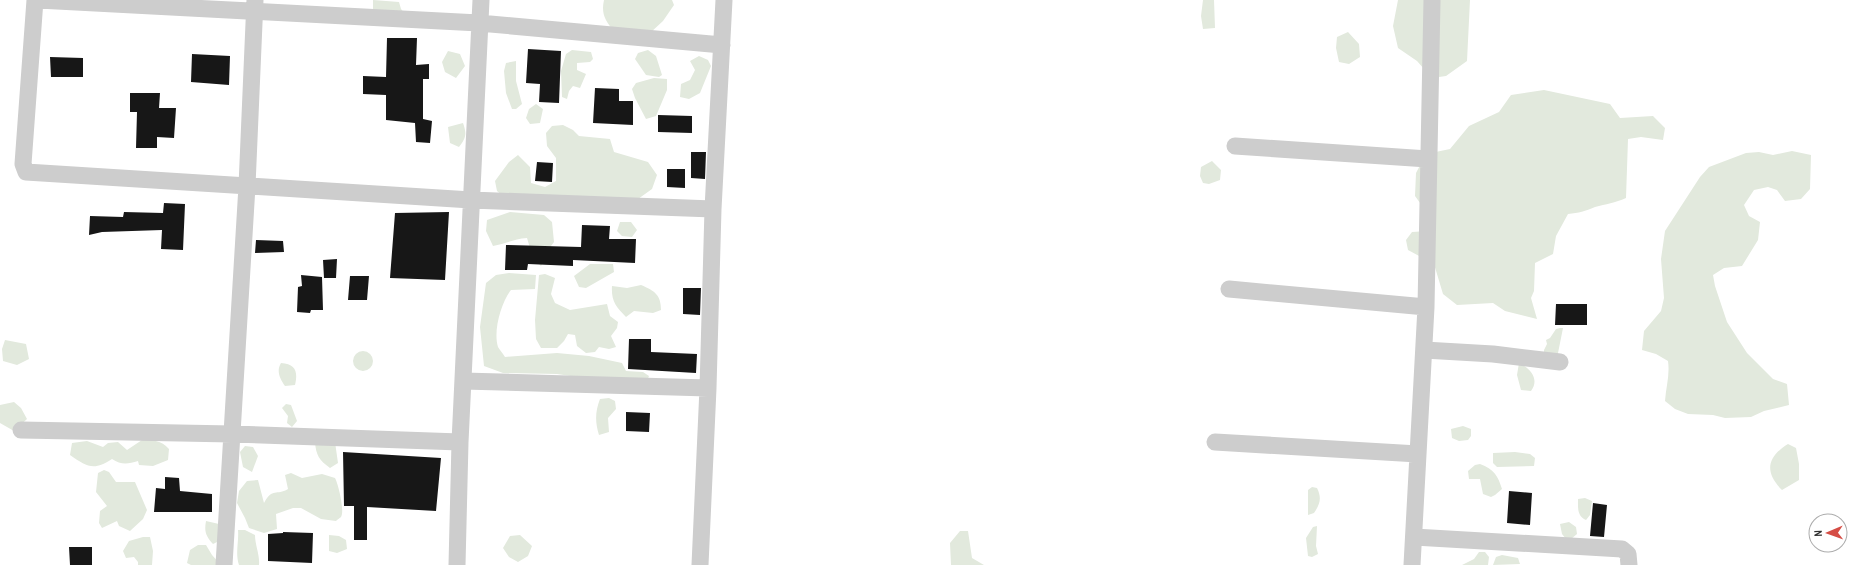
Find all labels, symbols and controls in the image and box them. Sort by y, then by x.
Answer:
north arrow [1808,513,1848,553]
text: N [1811,530,1825,537]

